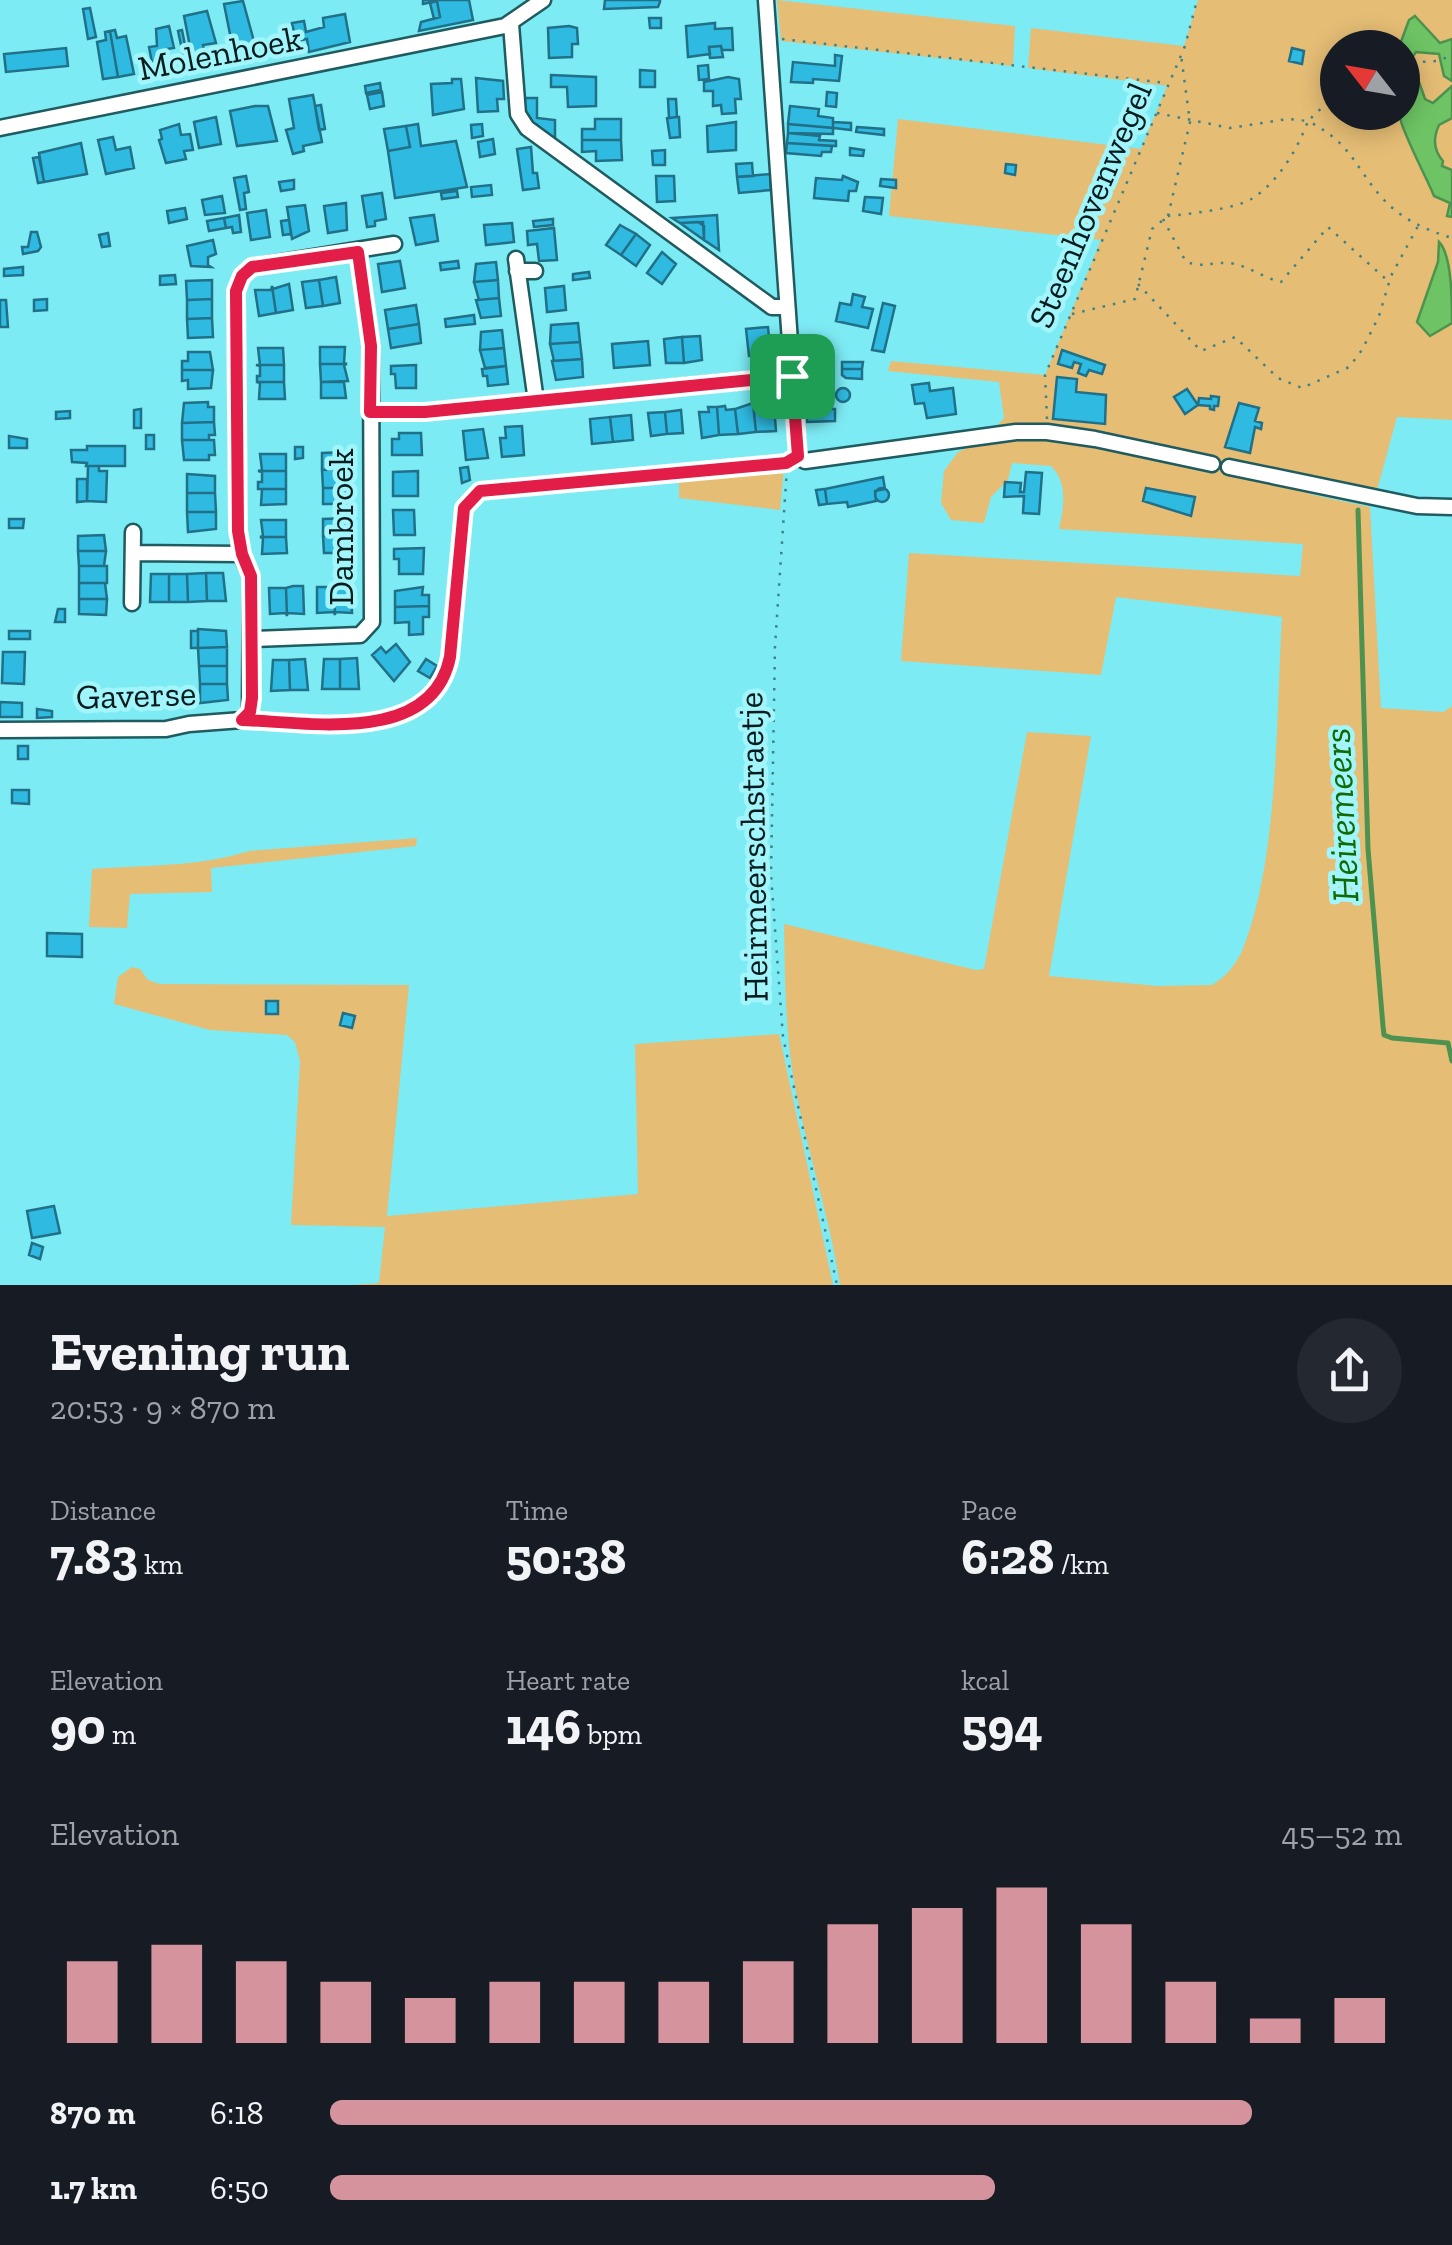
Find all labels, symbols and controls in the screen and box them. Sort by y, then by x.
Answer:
street label: Molenhoek [134,17,306,89]
north arrow [1320,30,1420,130]
map controls [1320,30,1420,130]
street label: Steenhovenwegel [1019,76,1161,334]
pin [750,334,835,419]
icon: arrive [765,349,820,404]
street label: Dambroek [320,448,362,606]
street label: Gaverse [75,672,197,718]
street label: Heirmeerschstraetje [729,692,777,1002]
water label: Heiremeers [1313,727,1369,903]
text: Evening run [50,1318,350,1384]
button: share [1297,1318,1402,1423]
text: 20:53 · 9 × 870 m [50,1389,275,1427]
text: Distance [50,1494,156,1527]
text: Time [506,1494,568,1527]
text: Pace [961,1494,1017,1527]
text: 7.83 [50,1527,138,1587]
text: 50:38 [506,1527,627,1587]
text: 6:28 [961,1527,1054,1587]
text: km [138,1548,183,1581]
text: /km [1054,1548,1109,1581]
text: Elevation [50,1664,163,1697]
text: Heart rate [506,1664,630,1697]
text: kcal [961,1664,1009,1697]
text: 90 [50,1697,106,1757]
text: 146 [506,1697,581,1757]
text: 594 [961,1697,1043,1757]
text: m [106,1718,136,1751]
text: bpm [581,1718,642,1751]
text: Elevation [50,1815,179,1853]
text: 45–52 m [1282,1815,1402,1853]
text: 870 m [50,2094,136,2132]
text: 6:18 [210,2094,264,2132]
text: 1.7 km [50,2169,137,2207]
text: 6:50 [210,2169,269,2207]

